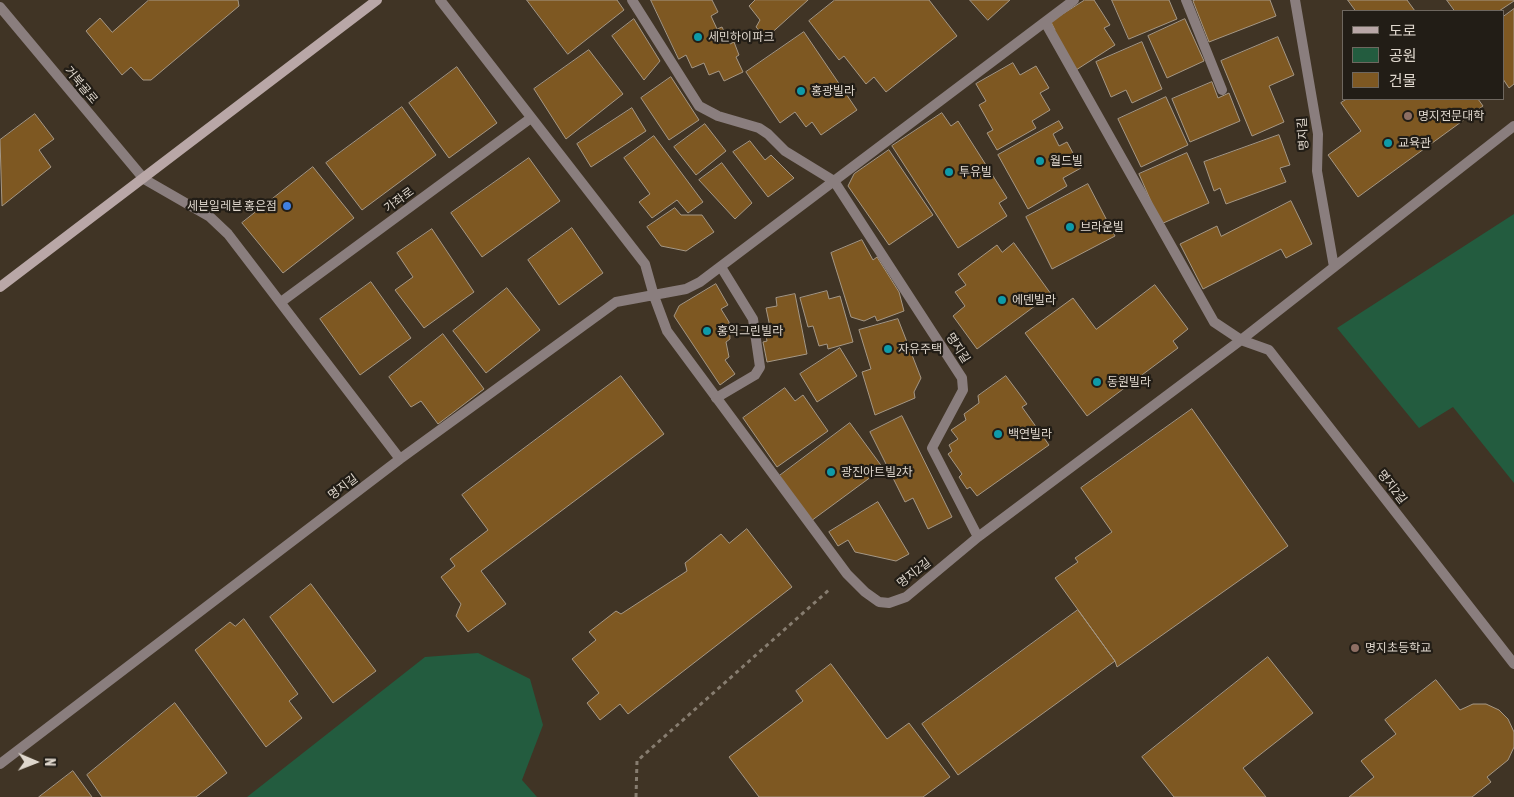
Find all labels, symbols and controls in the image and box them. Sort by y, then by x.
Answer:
legend [1342,10,1504,100]
text: 도로 [1389,22,1417,39]
place label: 세민하이파크 [708,30,774,44]
marker: 세민하이파크 [692,31,704,43]
text: 공원 [1389,47,1417,64]
street label: 거북골로 [61,63,101,107]
text: 건물 [1389,72,1417,89]
place label: 홍광빌라 [811,84,855,98]
marker: 홍광빌라 [795,85,807,97]
place label: 명지전문대학 [1418,109,1484,123]
marker: 명지전문대학 [1402,110,1414,122]
street label: 명지길 [1295,117,1311,151]
place label: 교육관 [1398,136,1431,150]
marker: 교육관 [1382,137,1394,149]
place label: 월드빌 [1050,154,1083,168]
marker: 월드빌 [1034,155,1046,167]
place label: 투유빌 [959,165,992,179]
marker: 투유빌 [943,166,955,178]
street label: 가좌로 [381,184,417,216]
place label: 세븐일레븐 홍은점 [187,199,277,213]
marker: 세븐일레븐 홍은점 [281,200,293,212]
place label: 브라운빌 [1080,220,1124,234]
marker: 브라운빌 [1064,221,1076,233]
place label: 에덴빌라 [1012,293,1056,307]
marker: 에덴빌라 [996,294,1008,306]
place label: 홍익그린빌라 [717,324,783,338]
marker: 홍익그린빌라 [701,325,713,337]
street label: 명지길 [943,330,973,366]
place label: 자유주택 [898,342,942,356]
marker: 자유주택 [882,343,894,355]
place label: 동원빌라 [1107,375,1151,389]
marker: 동원빌라 [1091,376,1103,388]
place label: 백연빌라 [1008,427,1052,441]
marker: 백연빌라 [992,428,1004,440]
place label: 광진아트빌2차 [841,465,913,479]
marker: 광진아트빌2차 [825,466,837,478]
street label: 명지2길 [1374,467,1410,507]
street label: 명지길 [325,471,361,503]
street label: 명지2길 [894,555,934,591]
place label: 명지초등학교 [1365,641,1431,655]
marker: 명지초등학교 [1349,642,1361,654]
north arrow [10,737,60,787]
text: N [42,758,58,767]

